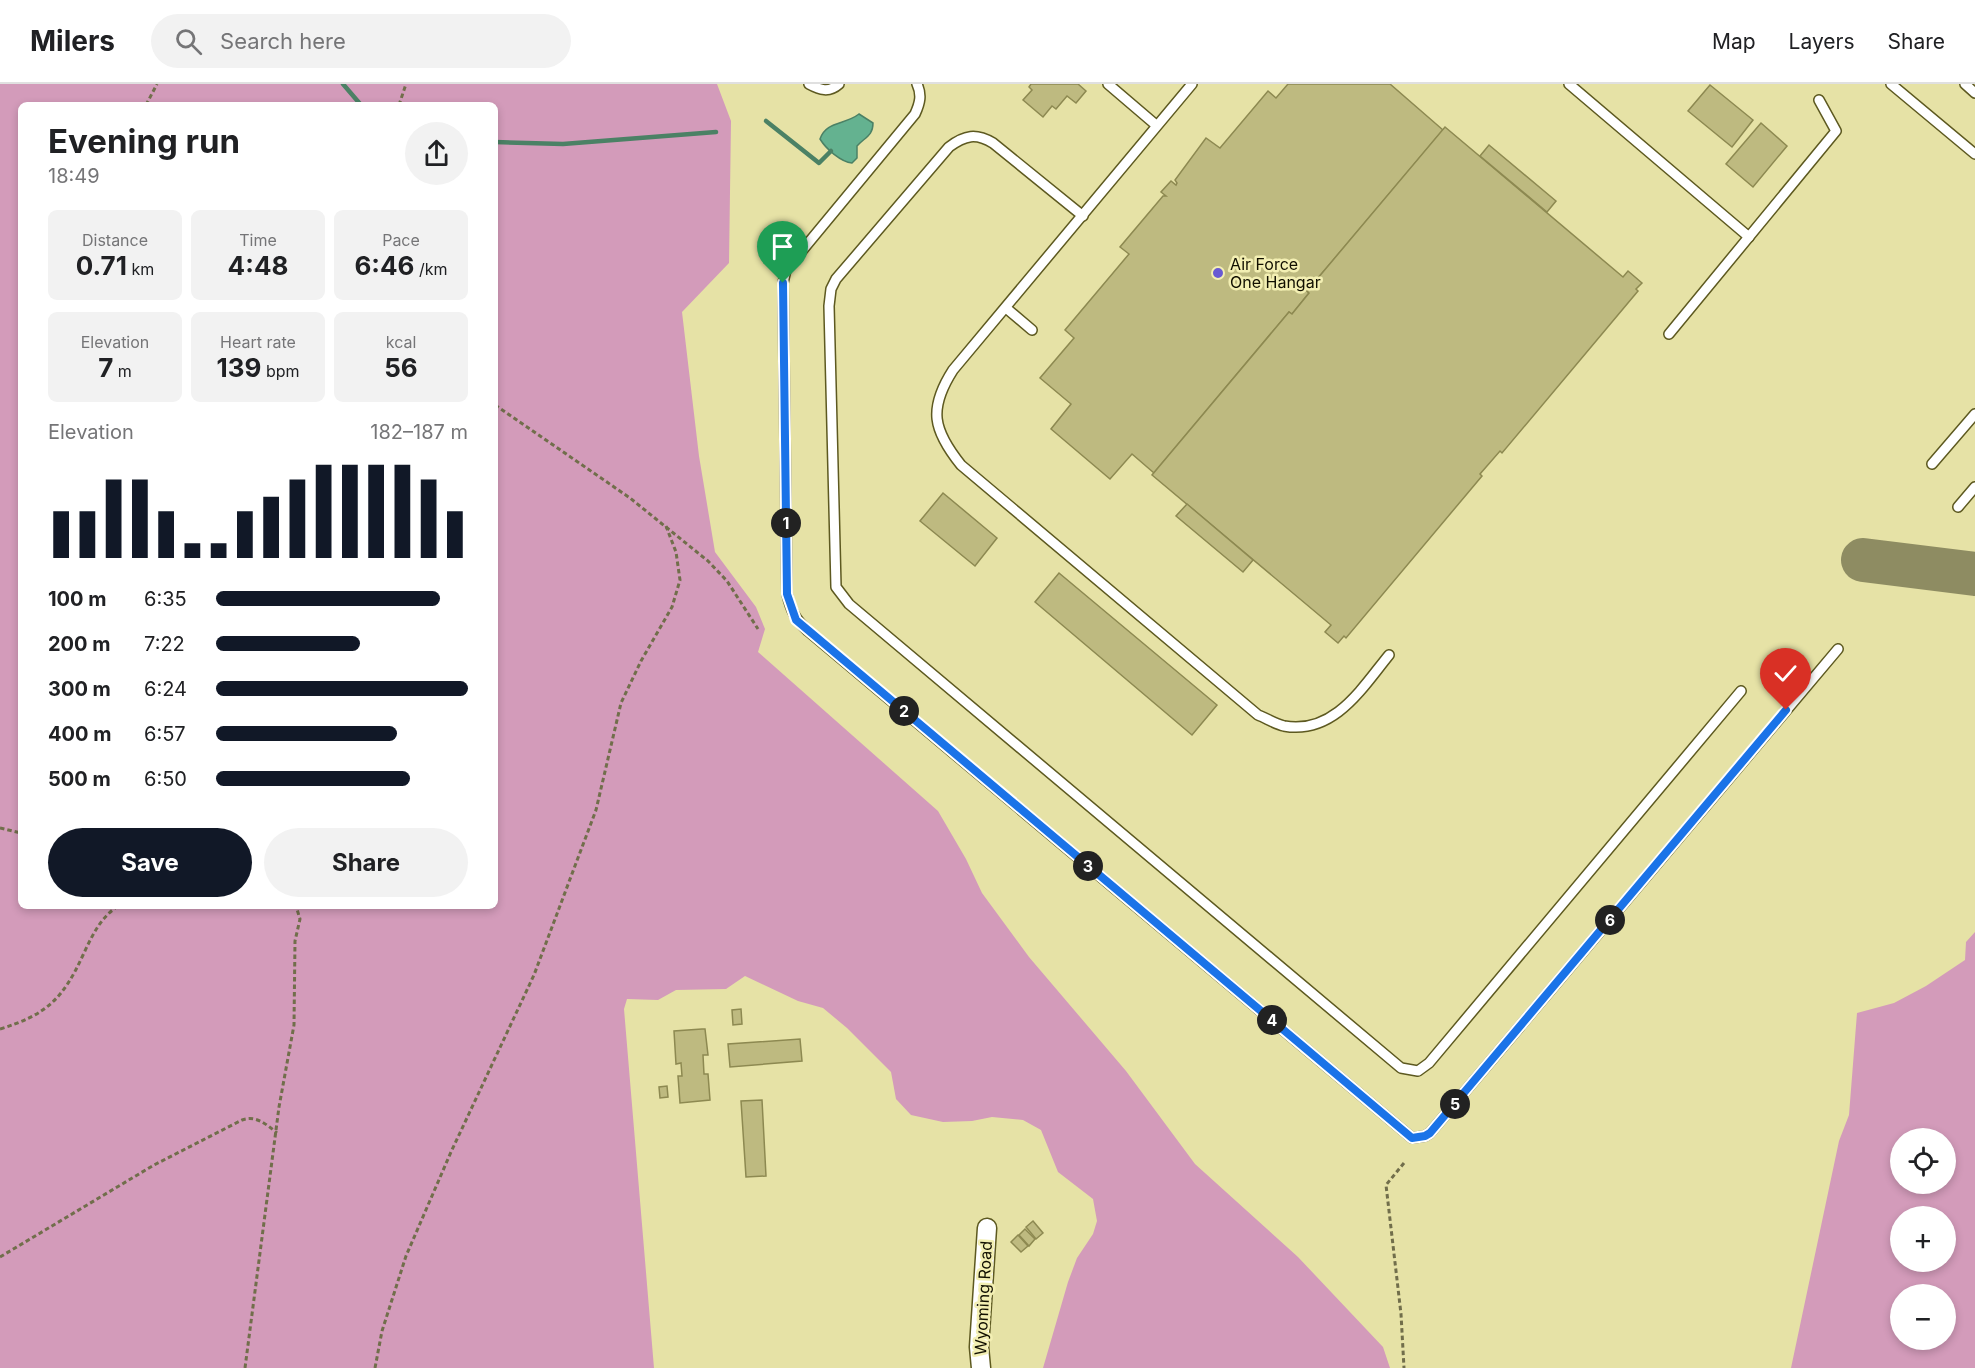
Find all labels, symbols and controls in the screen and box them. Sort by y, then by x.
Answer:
search box [151,14,571,68]
text: Milers [30,24,115,58]
icon: search [172,25,205,58]
text: Search here [220,28,346,54]
text: Map [1712,29,1756,54]
text: Layers [1789,29,1855,54]
text: Share [1888,29,1945,54]
text: Evening run [48,121,240,161]
button: share [405,122,468,185]
text: 18:49 [48,164,100,188]
pin [757,221,808,283]
text: Distance [82,230,148,250]
text: Time [239,230,277,250]
text: Pace [382,230,420,250]
icon: arrive [766,230,799,263]
text: 0.71 [76,250,127,281]
text: 4:48 [228,250,288,281]
text: 6:46 [354,250,414,281]
place label: Air Force One Hangar [1230,254,1321,292]
text: km [127,259,154,279]
text: /km [414,259,448,279]
marker: Air Force One Hangar [1211,266,1225,280]
text: Elevation [81,332,149,352]
text: Heart rate [220,332,296,352]
text: kcal [386,332,416,352]
text: 7 [98,352,113,383]
text: 139 [217,352,261,383]
text: 56 [384,352,418,383]
text: m [113,361,132,381]
text: bpm [261,361,300,381]
text: Elevation [48,420,134,444]
text: 182–187 m [370,420,468,444]
pin: 1 [771,508,801,538]
text: 1 [783,513,789,533]
text: 100 m [48,587,107,611]
text: 6:35 [144,587,187,611]
text: 200 m [48,632,111,656]
text: 7:22 [144,632,185,656]
pin [1760,648,1811,710]
icon: check [1769,657,1802,690]
text: 300 m [48,677,111,701]
text: 6:24 [144,677,187,701]
pin: 2 [889,696,919,726]
text: 2 [899,701,909,721]
text: 400 m [48,722,112,746]
text: 6:57 [144,722,186,746]
text: 500 m [48,767,111,791]
text: 6:50 [144,767,187,791]
button: Save [48,828,252,897]
button: Share [264,828,468,897]
pin: 3 [1073,851,1103,881]
text: 3 [1083,856,1093,876]
pin: 6 [1595,905,1625,935]
text: 6 [1605,910,1615,930]
pin: 4 [1257,1005,1287,1035]
text: 4 [1267,1010,1277,1030]
pin: 5 [1440,1089,1470,1119]
text: 5 [1450,1094,1460,1114]
map controls [1890,1128,1956,1350]
button: locate [1890,1128,1956,1194]
button: + [1890,1206,1956,1272]
street label: Wyoming Road [970,1240,996,1356]
button: − [1890,1284,1956,1350]

